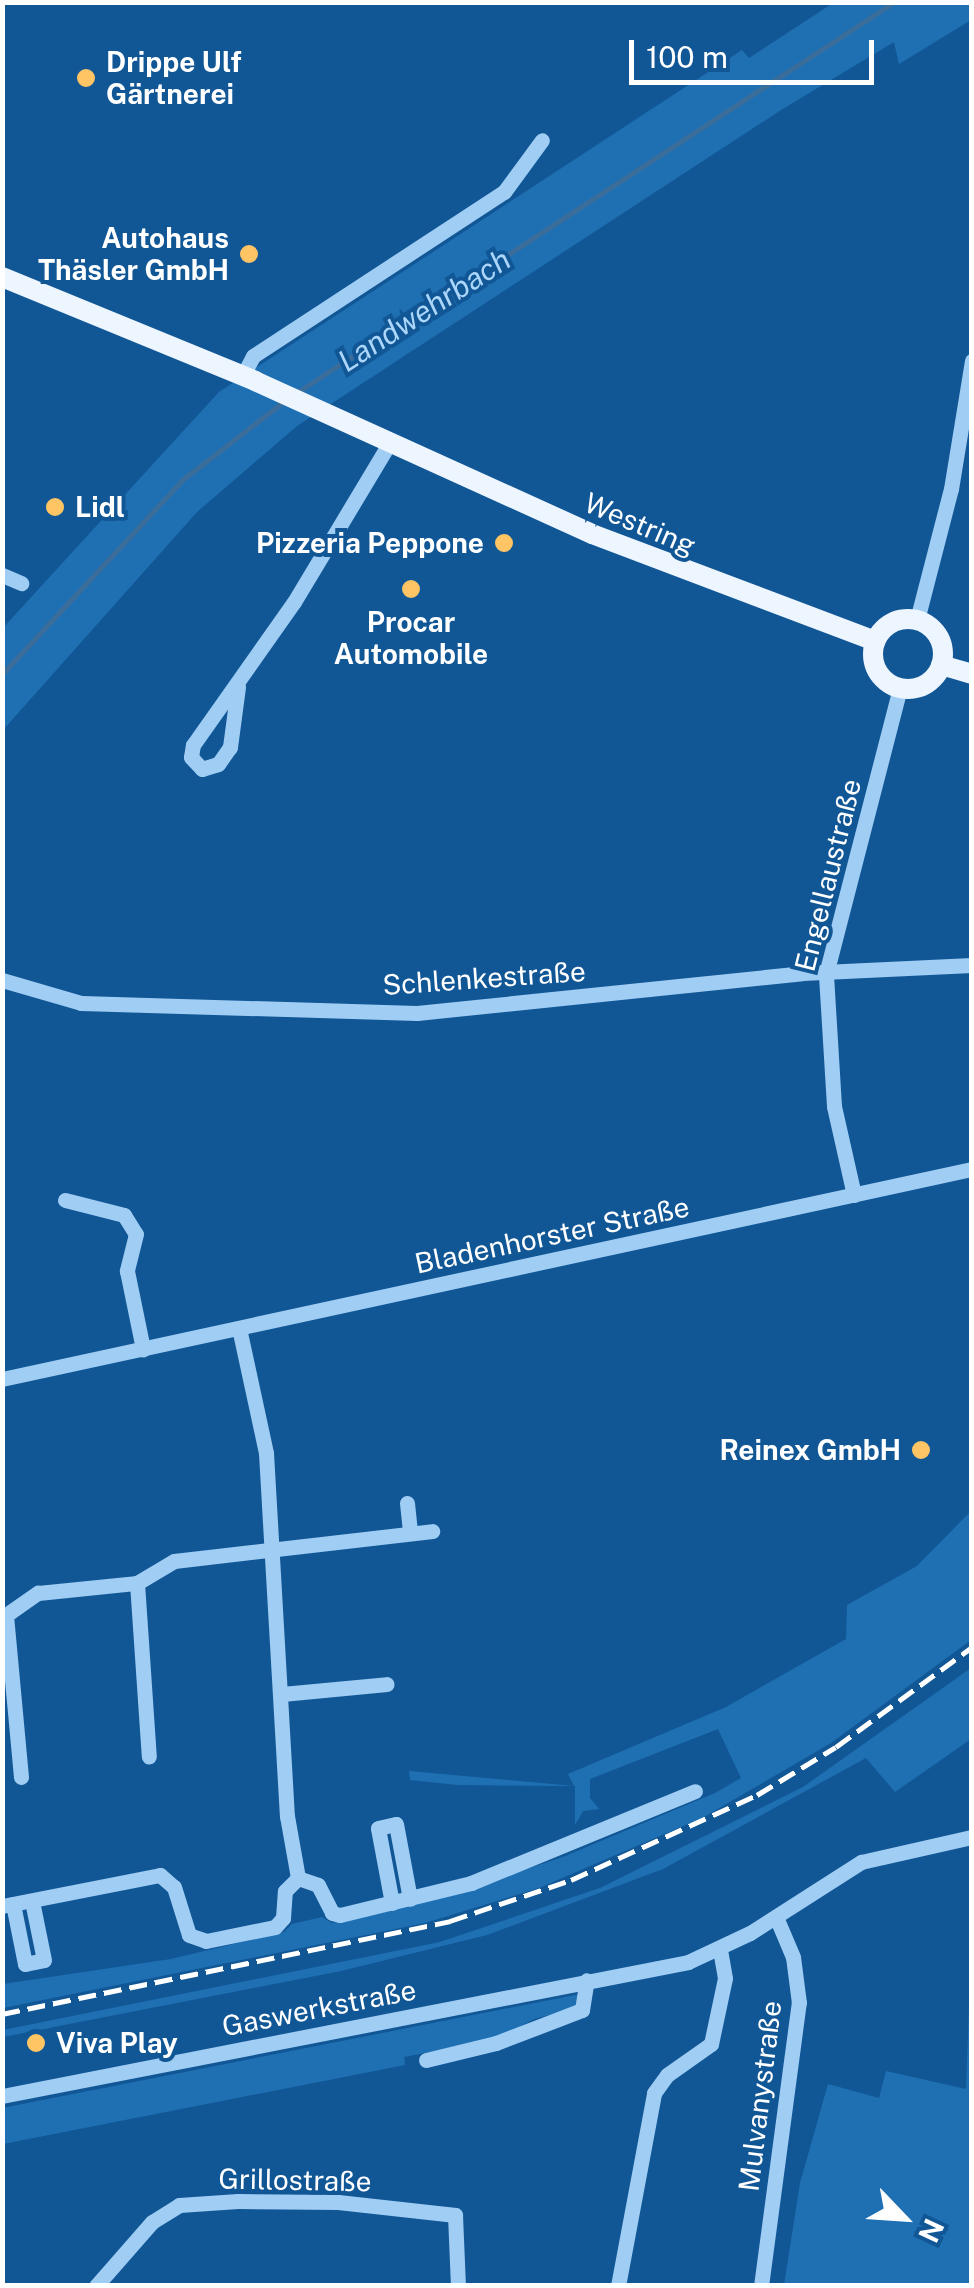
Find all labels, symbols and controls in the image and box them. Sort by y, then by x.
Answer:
scale bar [634,20,879,82]
text: 100 m [646,39,728,75]
place label: Drippe Ulf Gärtnerei [106,45,242,111]
marker: Drippe Ulf Gärtnerei [75,67,97,89]
place label: Autohaus Thäsler GmbH [38,221,229,287]
water label: Landwehrbach [331,241,517,379]
marker: Autohaus Thäsler GmbH [238,243,260,265]
street label: Westring [579,486,701,562]
place label: Lidl [75,490,125,524]
marker: Lidl [44,496,66,518]
place label: Pizzeria Peppone [256,526,484,560]
marker: Pizzeria Peppone [493,532,515,554]
marker: Procar Automobile [400,578,422,600]
place label: Procar Automobile [334,605,488,671]
street label: Engellaustraße [788,775,868,975]
street label: Schlenkestraße [381,954,587,1002]
street label: Bladenhorster Straße [412,1190,692,1280]
place label: Reinex GmbH [719,1433,901,1467]
marker: Reinex GmbH [910,1439,932,1461]
street label: Gaswerkstraße [219,1973,419,2043]
street label: Mulvanystraße [732,1999,788,2193]
place label: Viva Play [56,2026,178,2060]
marker: Viva Play [25,2032,47,2054]
street label: Grillostraße [218,2162,372,2198]
north arrow [854,2168,954,2268]
text: N [912,2214,951,2248]

